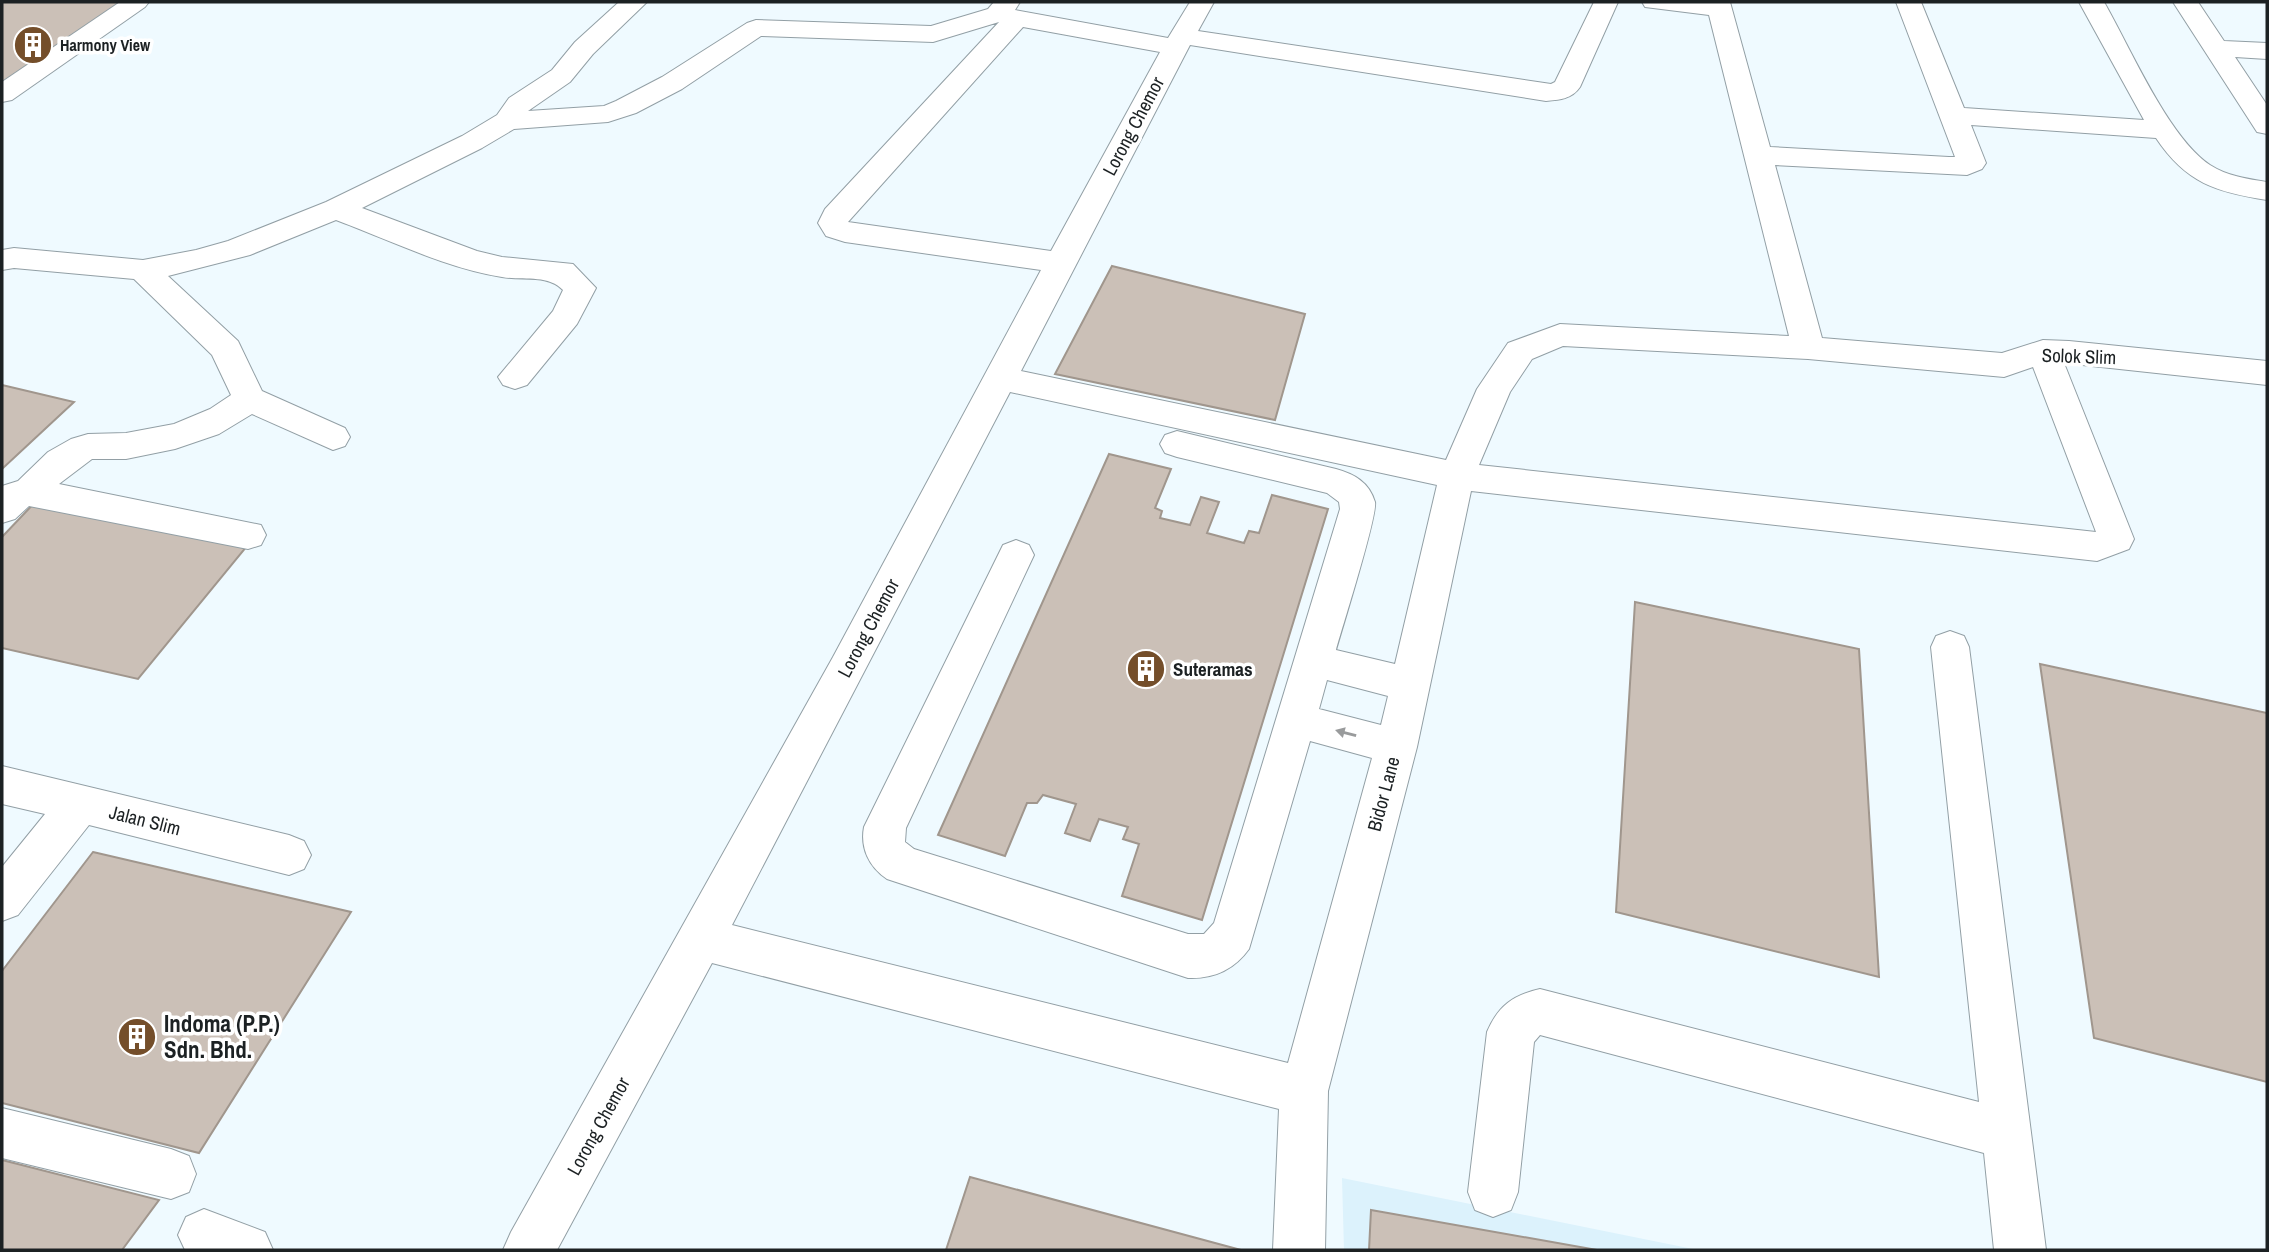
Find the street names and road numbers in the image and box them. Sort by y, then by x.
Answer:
street label: Lorong Chemor [1096,71,1170,180]
street label: Solok Slim [2041,342,2117,370]
street label: Lorong Chemor [831,573,905,682]
street label: Bidor Lane [1361,754,1405,834]
street label: Jalan Slim [107,799,183,841]
street label: Lorong Chemor [560,1072,636,1180]

